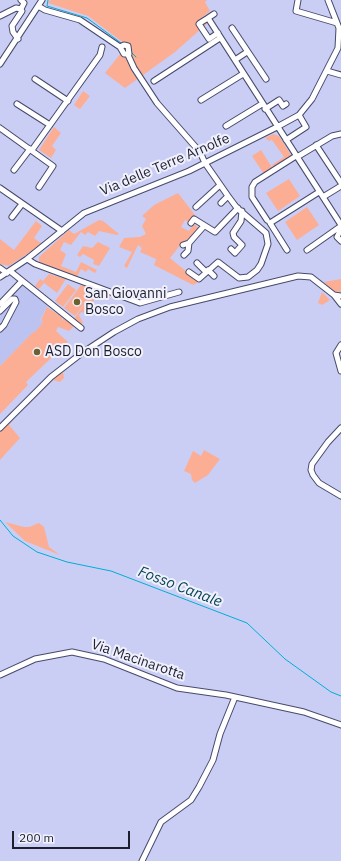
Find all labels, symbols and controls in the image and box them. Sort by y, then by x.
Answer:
street label: Via delle Terre Arnolfe [98,130,232,200]
place label: San Giovanni Bosco [85,286,166,318]
marker: San Giovanni Bosco [72,297,82,307]
place label: ASD Don Bosco [45,344,142,360]
marker: ASD Don Bosco [32,347,42,357]
water label: Fosso Canale [136,563,224,611]
street label: Via Macinarotta [89,636,187,684]
scale bar [14,823,132,849]
text: 200 m [19,830,54,845]

